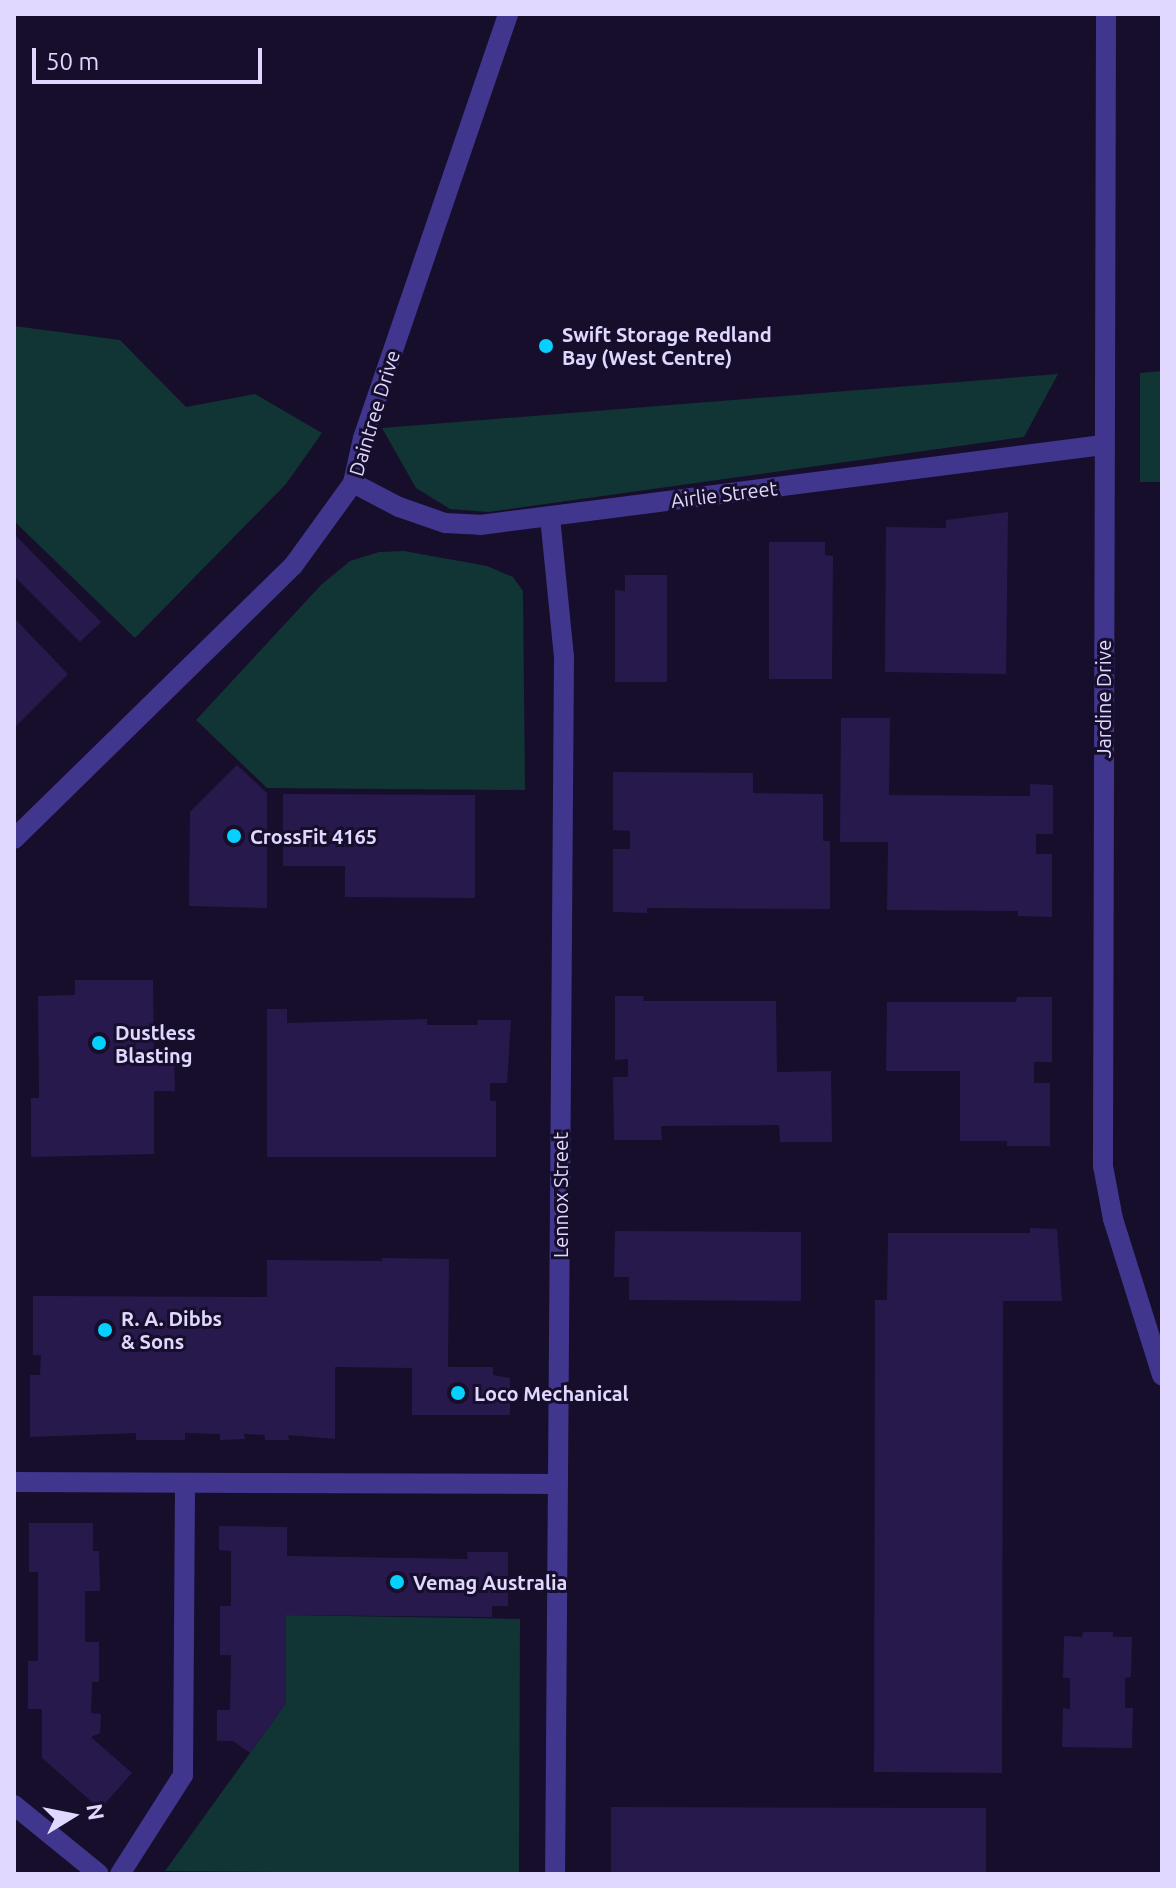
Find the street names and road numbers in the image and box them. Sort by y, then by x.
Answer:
street label: Daintree Drive [344,347,404,479]
street label: Airlie Street [669,476,779,512]
street label: Jardine Drive [1091,640,1115,758]
street label: Lennox Street [548,1132,572,1258]

